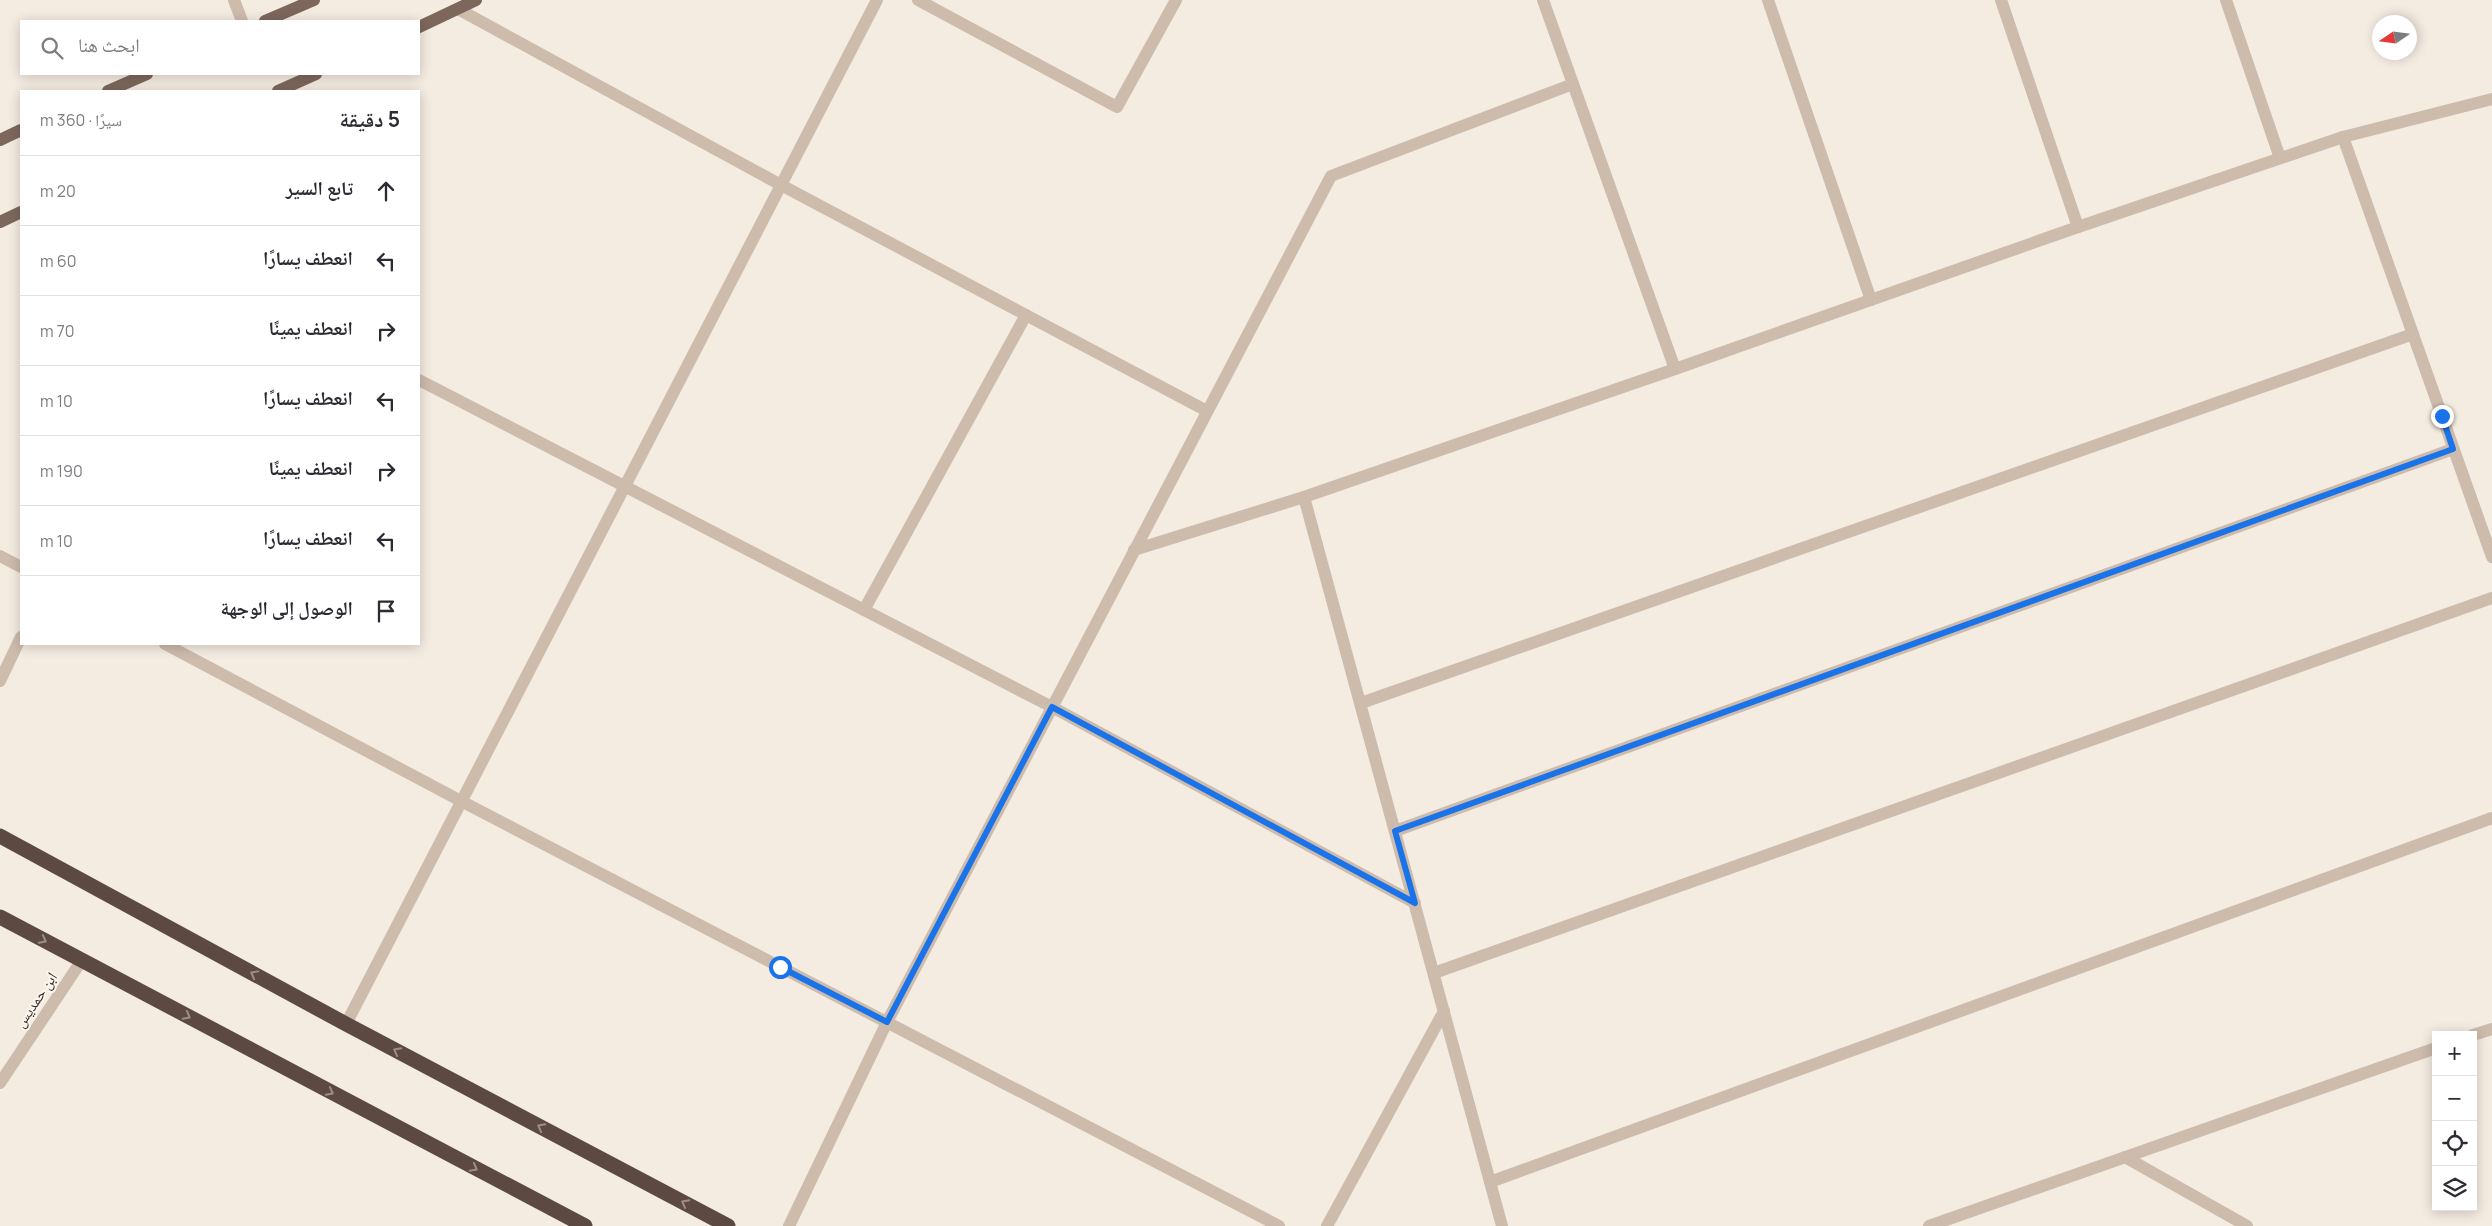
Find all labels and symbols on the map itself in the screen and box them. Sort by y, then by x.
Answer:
north arrow [2372,15,2417,60]
route end [2431,405,2454,428]
one-way arrow [38,934,47,944]
route start [769,956,792,979]
street label: ابن حمديس [9,968,62,1032]
one-way arrow [251,970,260,980]
one-way arrow [182,1010,191,1020]
one-way arrow [394,1047,403,1057]
one-way arrow [325,1086,334,1096]
one-way arrow [537,1123,546,1133]
one-way arrow [469,1162,478,1172]
one-way arrow [681,1199,690,1209]

